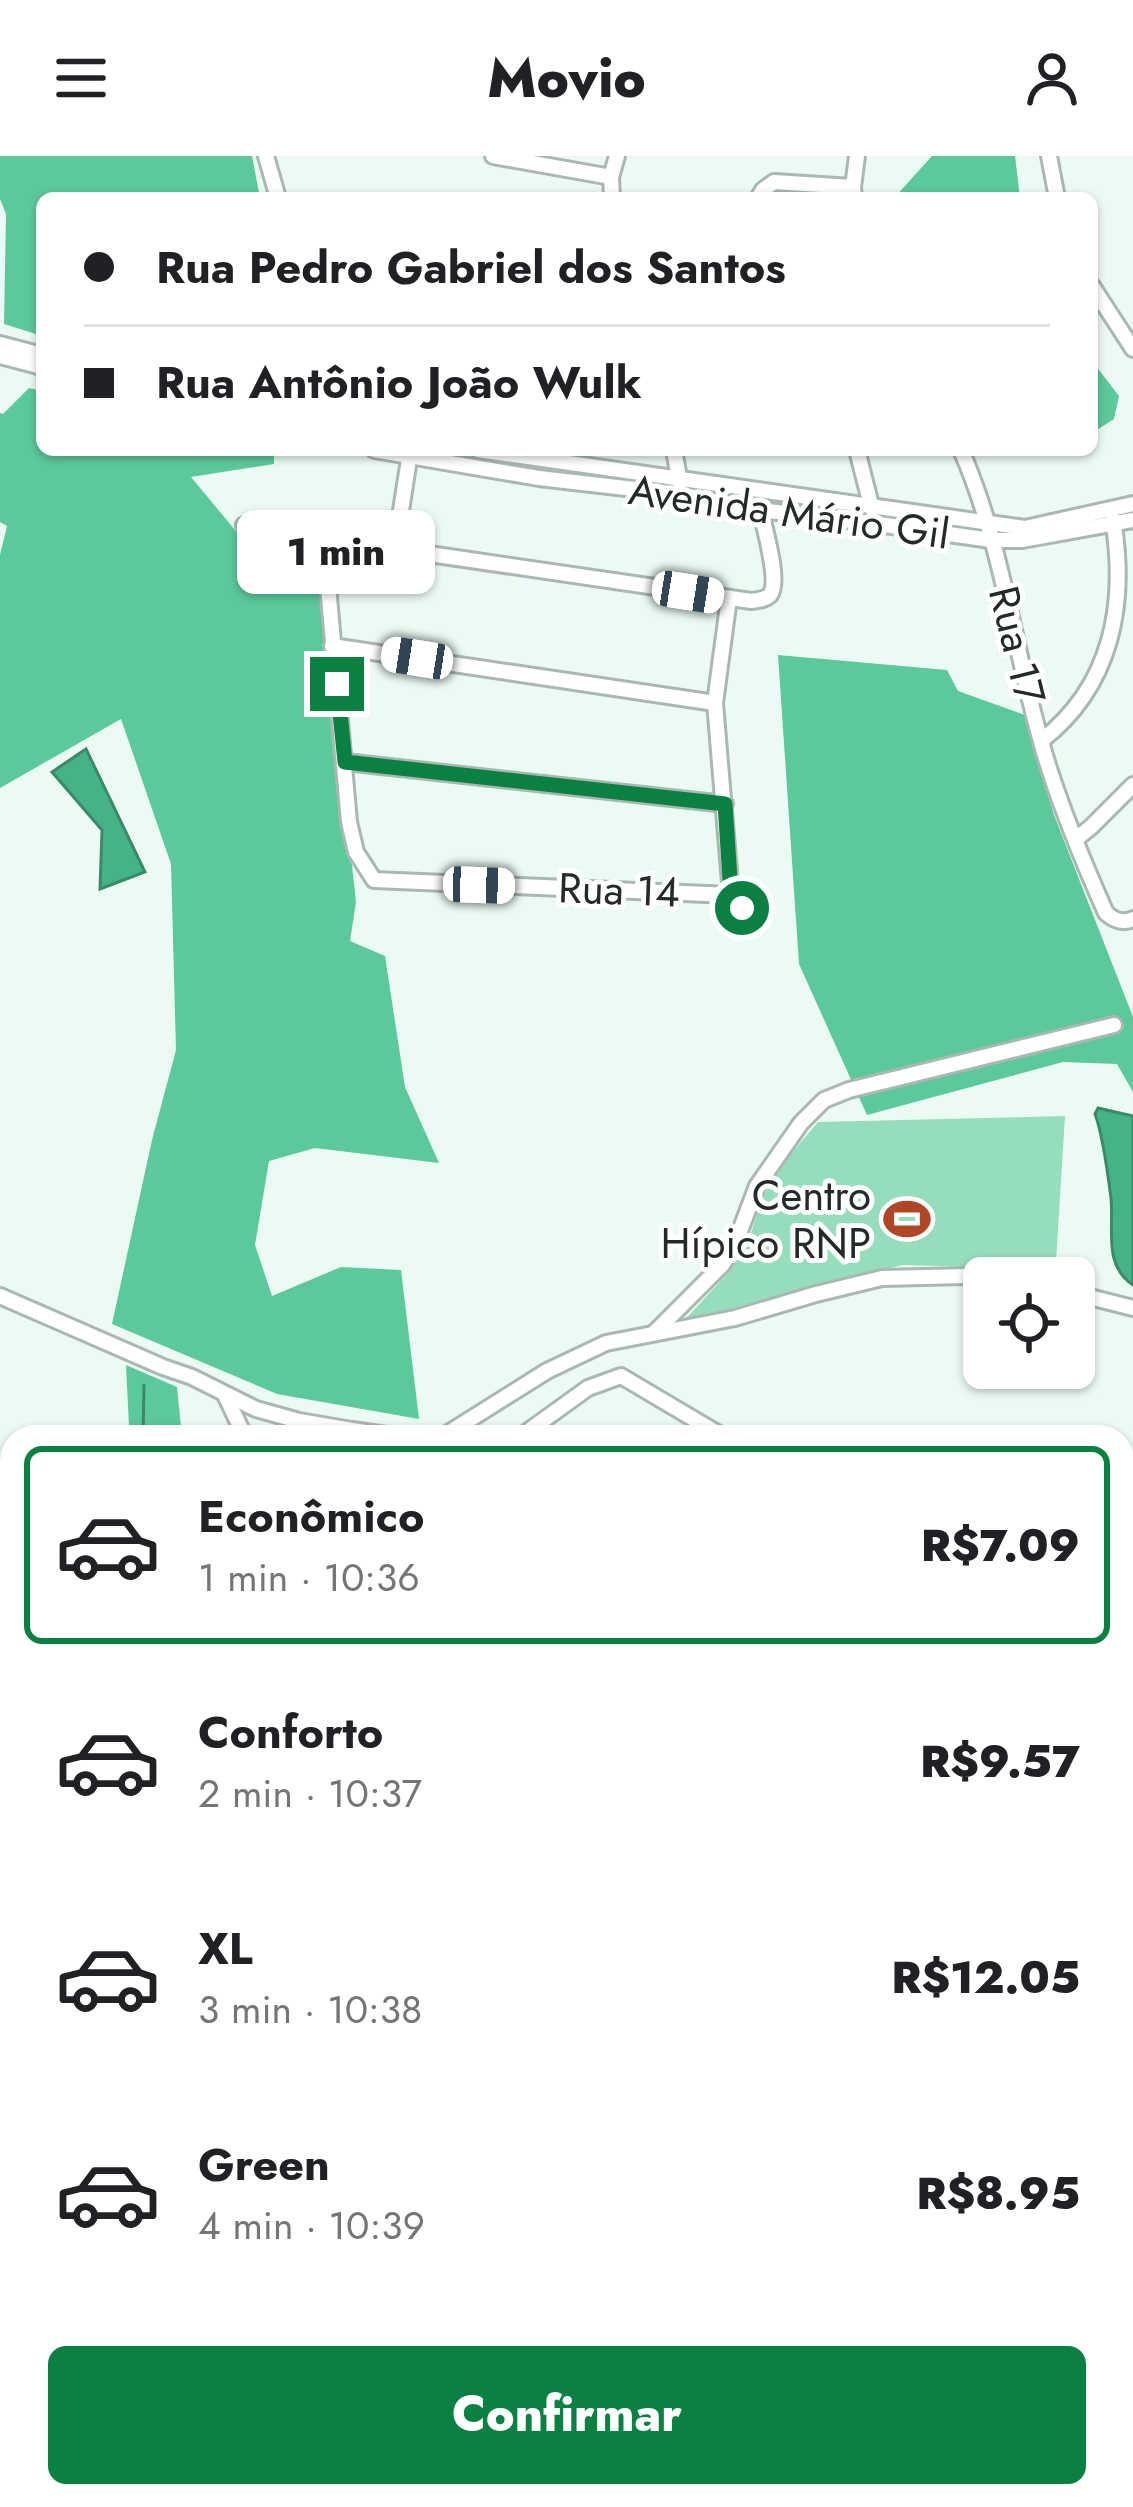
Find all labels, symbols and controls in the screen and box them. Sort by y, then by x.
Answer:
text: Movio [487,39,646,117]
icon: menu [48,45,114,111]
icon: person [1019,45,1085,111]
text: Rua Pedro Gabriel dos Santos [156,235,786,300]
text: Rua Antônio João Wulk [156,350,642,415]
street label: Avenida Mário Gil [625,459,953,565]
callout: 1 min [238,510,436,594]
text: 1 min [287,523,385,580]
car [650,569,726,615]
street label: Rua 17 [973,580,1061,710]
car [379,635,455,681]
route end [310,657,364,711]
street label: Rua 14 [557,857,681,923]
car [442,866,516,904]
route start [715,881,769,935]
place label: Centro Hípico RNP [660,1165,871,1274]
sports icon: Centro Hípico RNP [882,1194,932,1244]
map controls [963,1257,1095,1389]
button: locate [963,1257,1095,1389]
text: Econômico [198,1484,424,1549]
icon: car [54,1491,162,1599]
text: R$7.09 [921,1513,1080,1578]
text: 1 min · 10:36 [198,1549,420,1606]
text: Conforto [198,1700,383,1765]
icon: car [54,1707,162,1815]
text: R$9.57 [920,1729,1080,1794]
text: 2 min · 10:37 [198,1765,422,1822]
text: XL [198,1916,253,1981]
icon: car [54,1923,162,2031]
text: R$12.05 [891,1945,1080,2010]
text: 3 min · 10:38 [198,1981,422,2038]
text: Green [198,2132,330,2197]
icon: car [54,2139,162,2247]
text: R$8.95 [916,2161,1080,2226]
text: 4 min · 10:39 [198,2197,425,2254]
button: Confirmar [48,2346,1086,2484]

